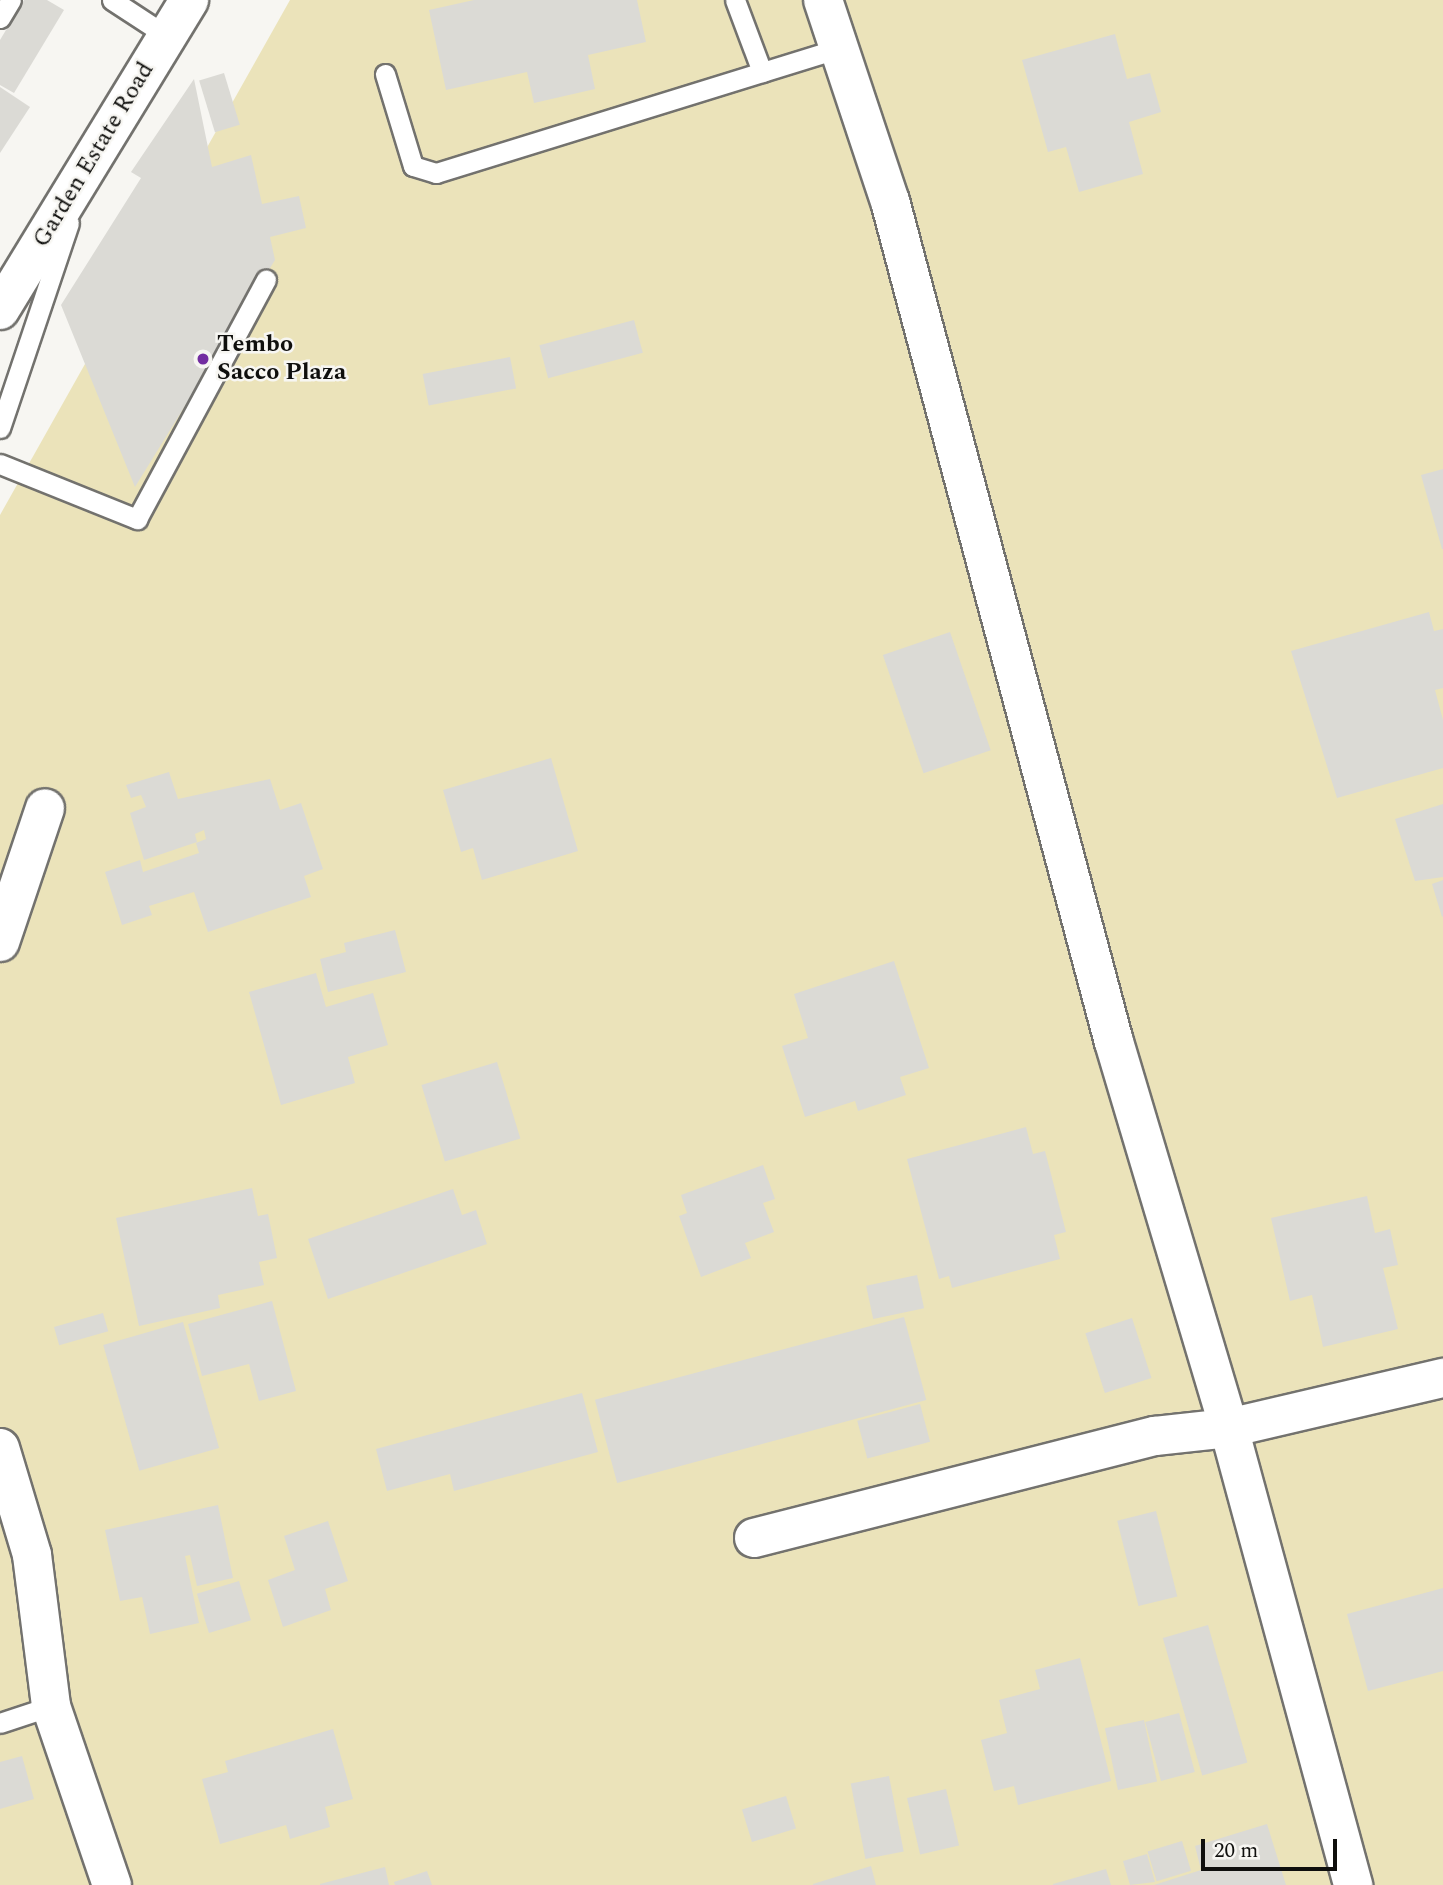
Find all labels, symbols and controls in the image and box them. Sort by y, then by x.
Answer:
street label: Garden Estate Road [27,57,161,253]
place label: Tembo Sacco Plaza [217,331,346,387]
marker: Tembo Sacco Plaza [195,351,211,367]
scale bar [1205,1826,1342,1870]
text: 20 m [1214,1835,1258,1867]

